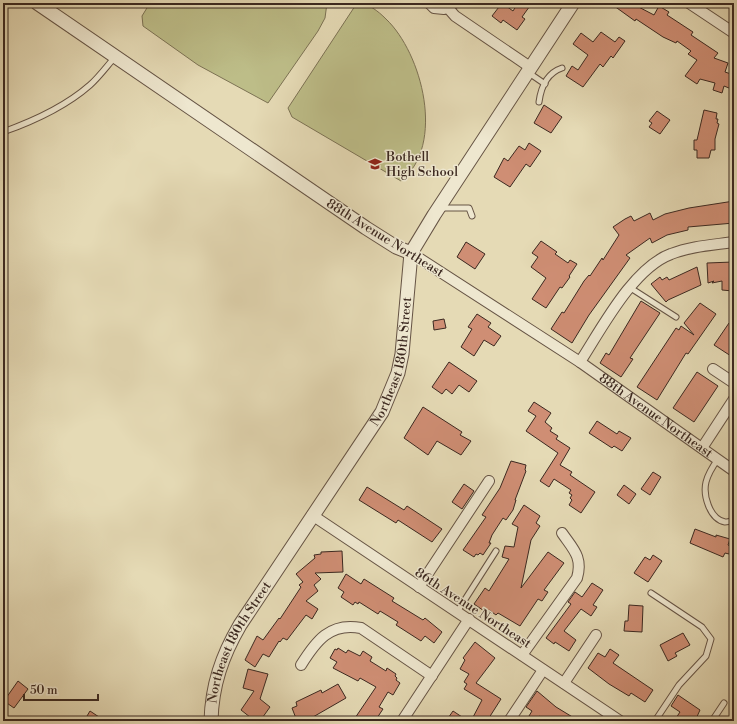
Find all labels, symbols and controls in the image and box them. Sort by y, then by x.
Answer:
place label: Bothell High School [385,149,458,180]
school or university icon: Bothell High School [367,156,383,172]
street label: 88th Avenue Northeast [323,195,447,281]
street label: Northeast 180th Street [367,296,415,429]
street label: 88th Avenue Northeast [596,370,716,462]
street label: 86th Avenue Northeast [412,564,534,652]
street label: Northeast 180th Street [204,578,275,704]
scale bar [24,676,98,702]
text: 50 m [30,683,58,698]

